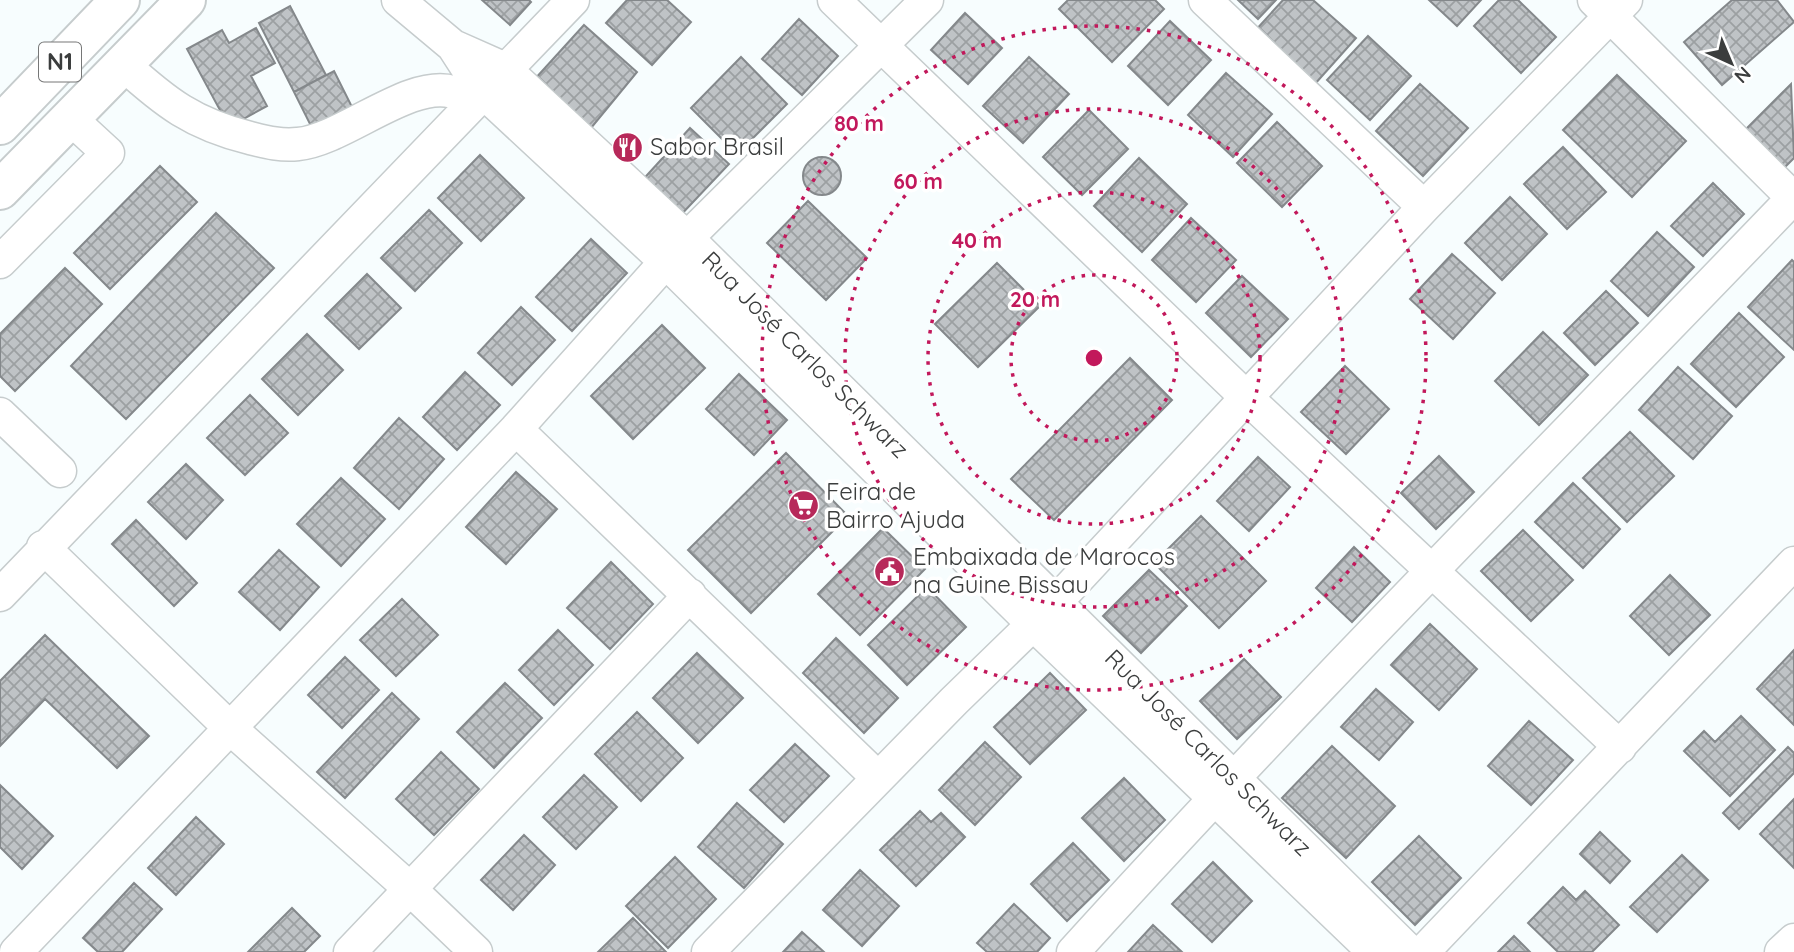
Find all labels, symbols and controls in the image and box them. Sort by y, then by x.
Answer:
north arrow [1696,28,1766,98]
road number: N1 [39,43,81,82]
text: N [1729,62,1756,89]
text: 80 m [834,110,884,136]
restaurant icon: Sabor Brasil [610,130,644,164]
place label: Sabor Brasil [650,131,784,161]
text: 60 m [893,168,943,194]
text: 40 m [952,227,1002,253]
street label: Rua José Carlos Schwarz [696,245,915,464]
text: 20 m [1010,286,1060,312]
centre of rings [1082,346,1106,370]
place label: Feira de Bairro Ajuda [826,476,965,534]
supermarket icon: Feira de Bairro Ajuda [786,489,820,523]
place label: Embaixada de Marocos na Guine Bissau [913,541,1175,599]
public building icon: Embaixada de Marocos na Guine Bissau [873,554,907,588]
street label: Rua José Carlos Schwarz [1099,643,1318,862]

